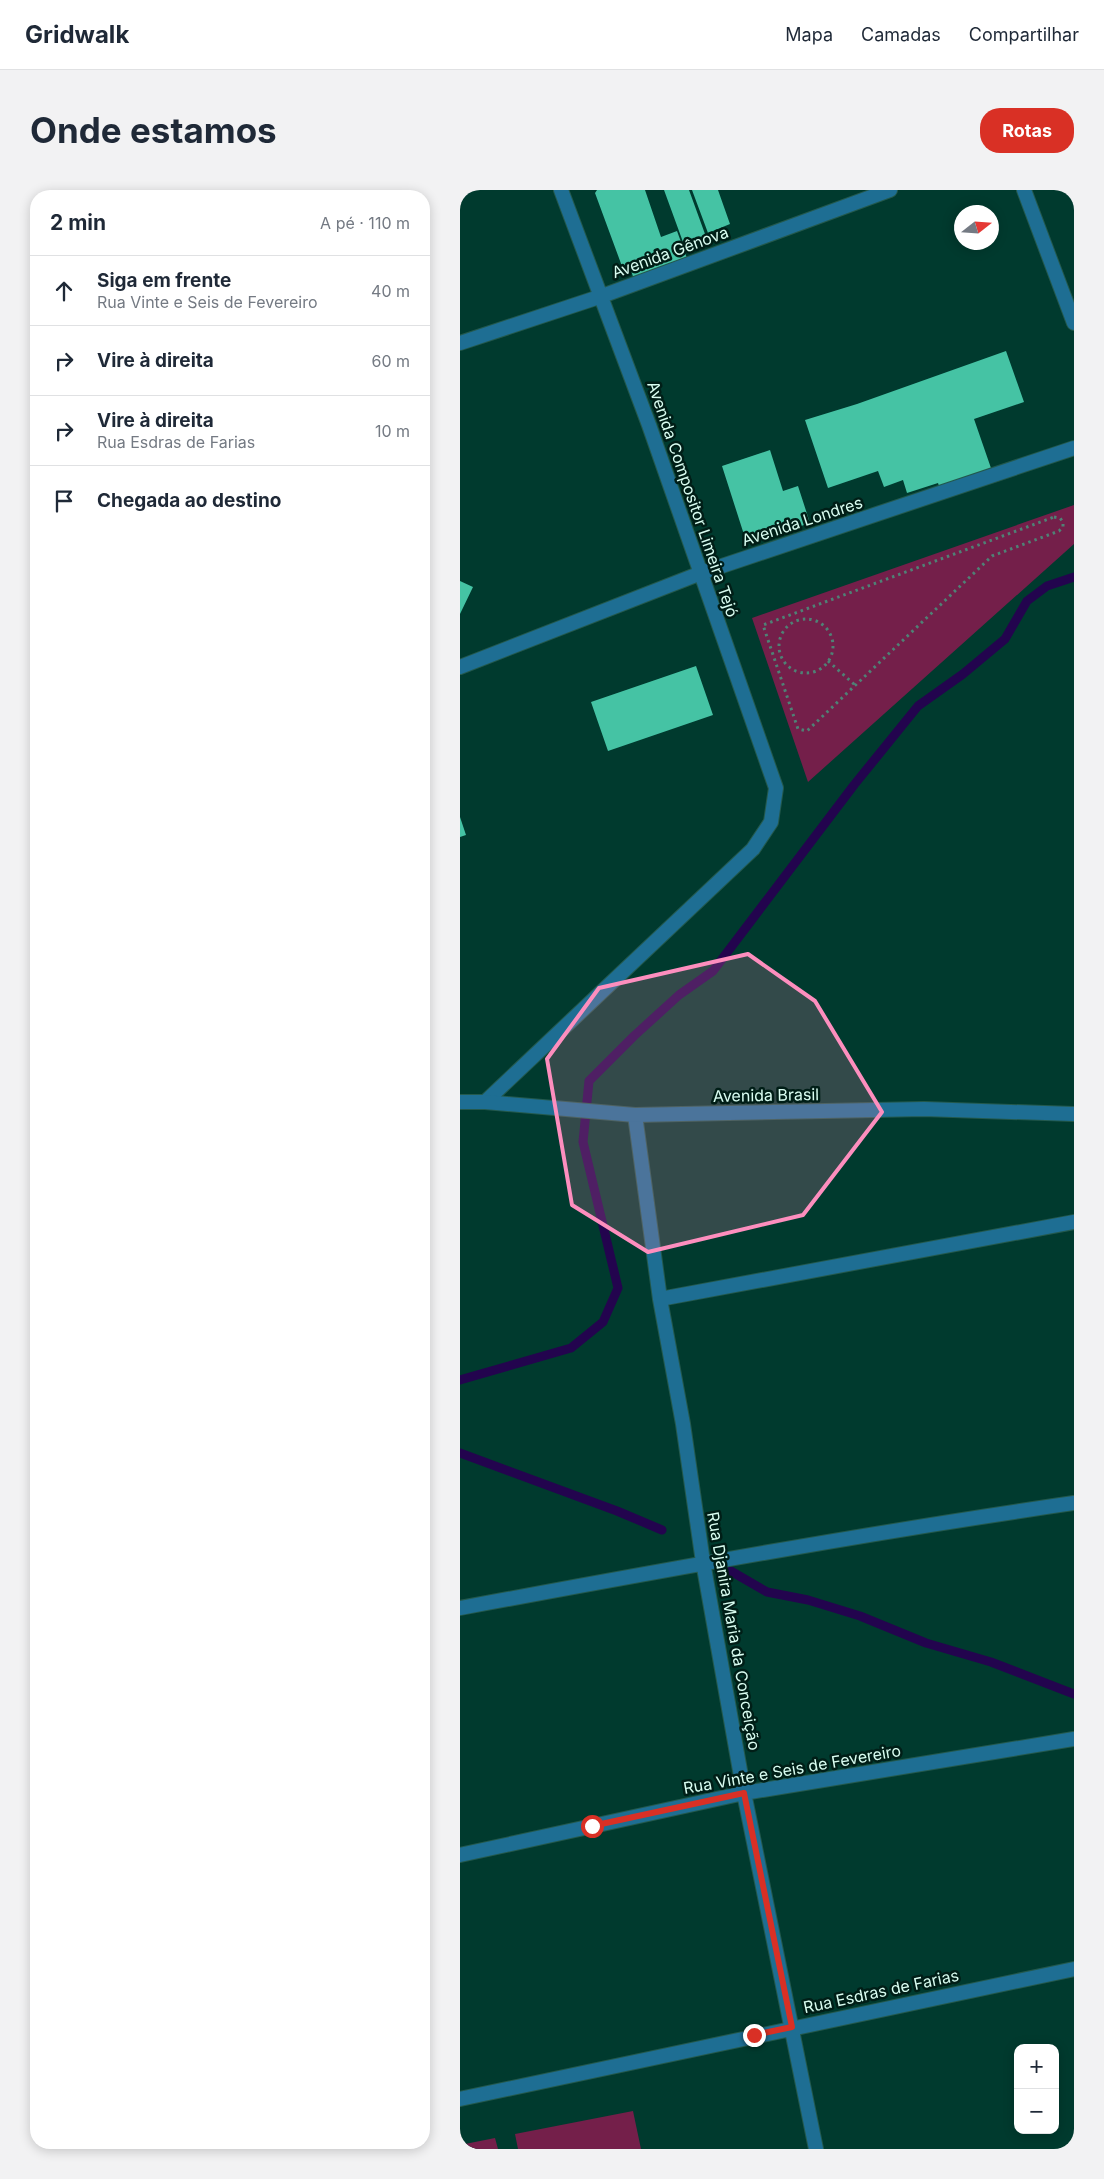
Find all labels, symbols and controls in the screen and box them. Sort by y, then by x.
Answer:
text: Gridwalk [25,20,129,49]
text: Mapa [785,24,833,45]
text: Camadas [861,24,941,45]
text: Compartilhar [969,24,1079,45]
button: Rotas [980,108,1074,153]
text: Onde estamos [30,109,277,151]
north arrow [954,205,999,250]
text: 2 min [50,210,106,235]
text: A pé · 110 m [320,213,410,233]
street label: Avenida Gênova [609,222,731,282]
text: Siga em frente [97,269,231,292]
icon: ahead [50,277,78,305]
text: 40 m [371,281,410,301]
text: Rua Vinte e Seis de Fevereiro [97,292,318,312]
icon: right [50,347,78,375]
text: Vire à direita [97,349,214,372]
text: 60 m [371,351,410,371]
street label: Avenida Compositor Limeira Tejó [643,378,743,620]
text: Vire à direita [97,409,214,432]
icon: right [50,417,78,445]
text: 10 m [375,421,410,441]
text: Rua Esdras de Farias [97,432,255,452]
icon: arrive [50,487,78,515]
text: Chegada ao destino [97,489,281,512]
street label: Avenida Londres [739,492,865,550]
street label: Avenida Brasil [713,1084,819,1106]
street label: Rua Djanira Maria da Conceição [703,1510,765,1752]
street label: Rua Vinte e Seis de Fevereiro [682,1740,902,1798]
route start [581,1815,604,1838]
street label: Rua Esdras de Farias [802,1965,960,2017]
route end [743,2024,766,2047]
map controls [1014,2044,1059,2134]
button: + [1014,2044,1059,2089]
button: − [1014,2089,1059,2134]

